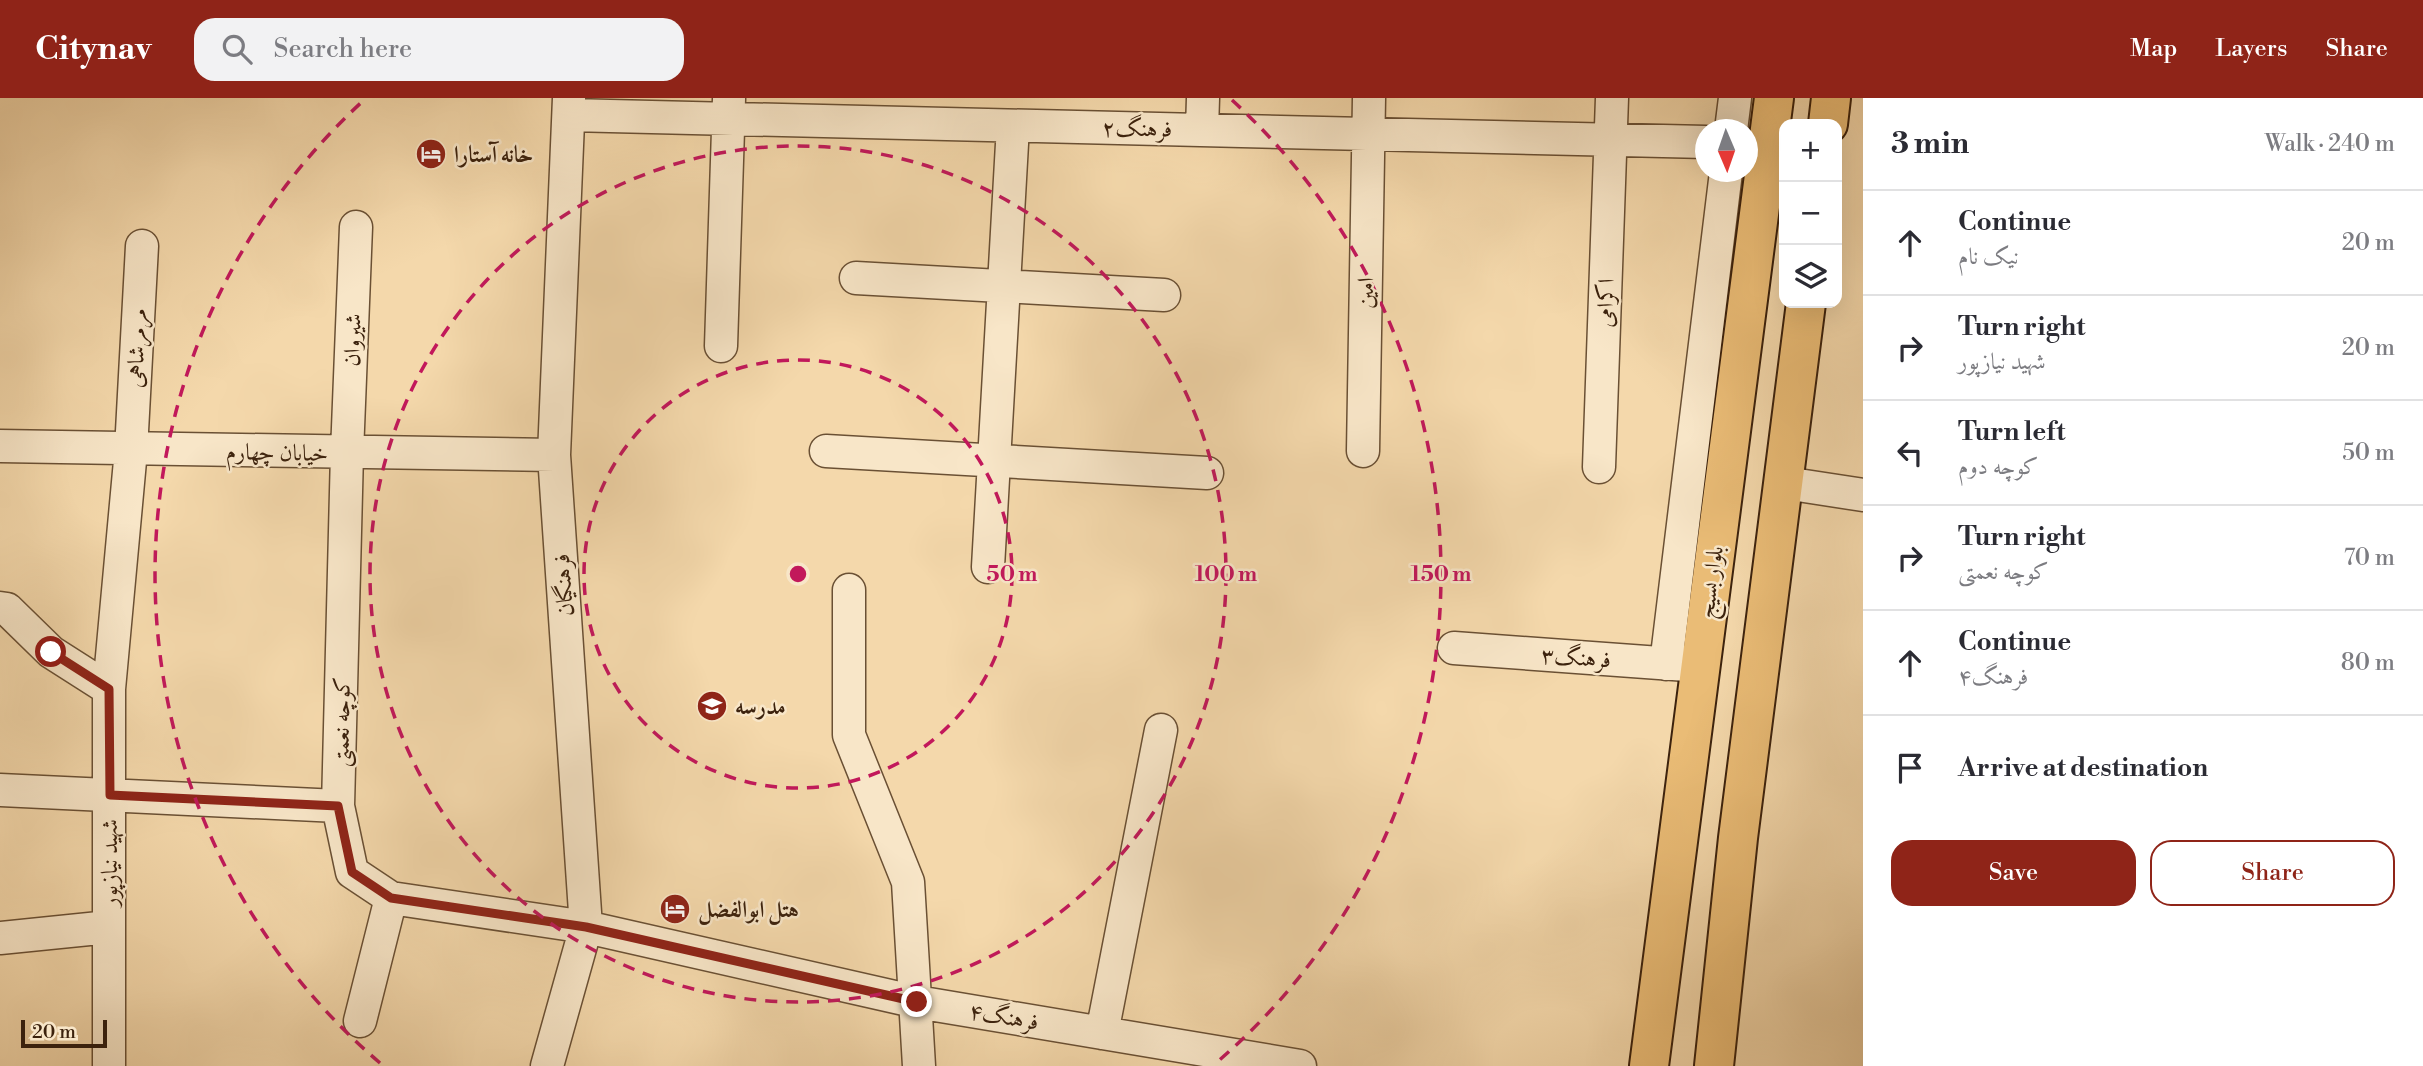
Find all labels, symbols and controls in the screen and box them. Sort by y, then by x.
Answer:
search box [194,18,684,81]
text: Citynav [35,29,152,70]
icon: search [218,30,256,68]
text: Search here [274,33,412,65]
text: Map [2130,34,2177,64]
text: Layers [2215,34,2287,64]
text: Share [2325,34,2388,64]
street label: فرهنگ۲ [1102,113,1172,144]
north arrow [1695,119,1758,182]
map controls [1779,119,1842,308]
button: + [1779,119,1842,182]
text: 3 min [1891,125,1969,163]
text: Walk · 240 m [2265,130,2395,158]
hotel icon: خانه آستارا [414,137,448,171]
place label: خانه آستارا [454,141,533,169]
button: − [1779,182,1842,245]
text: Continue [1958,206,2071,238]
icon: ahead [1891,224,1929,262]
text: 20 m [2342,229,2395,257]
text: نیک نام [1958,243,2019,271]
button: layers [1779,245,1842,308]
street label: امین [1352,277,1380,309]
street label: اکرامی [1591,278,1621,328]
street label: مرمرشاهی [121,308,154,389]
text: Turn right [1958,311,2086,343]
street label: شیروان [338,313,368,367]
icon: right [1891,329,1929,367]
text: 20 m [2342,334,2395,362]
text: شهید نیازپور [1958,348,2046,376]
text: Turn left [1958,416,2066,448]
icon: left [1891,434,1929,472]
street label: خیابان چهارم [225,438,328,473]
text: 50 m [2342,439,2395,467]
text: کوچه دوم [1958,453,2038,481]
text: Turn right [1958,521,2086,553]
icon: right [1891,539,1929,577]
street label: بلوار بسیج [1692,544,1736,621]
text: 70 m [2344,544,2395,572]
street label: فرهنگیان [548,553,580,617]
text: کوچه نعمتی [1958,558,2049,586]
centre of rings [786,562,810,586]
text: 50 m [987,562,1037,588]
text: 100 m [1195,562,1257,588]
text: 150 m [1411,562,1471,588]
text: Continue [1958,626,2071,658]
route start [35,636,66,667]
street label: فرهنگ۳ [1540,641,1612,674]
icon: ahead [1891,644,1929,682]
text: 80 m [2341,649,2395,677]
text: فرهنگ۴ [1958,663,2028,691]
street label: کوچه نعمتی [327,676,358,768]
school or university icon: مدرسه [695,689,729,723]
place label: مدرسه [735,693,786,721]
icon: arrive [1891,749,1929,787]
text: Arrive at destination [1958,752,2208,784]
street label: شهید نیازپور [96,819,126,909]
button: Save [1891,840,2136,906]
button: Share [2150,840,2395,906]
hotel icon: هتل ابوالفضل [658,892,692,926]
place label: هتل ابوالفضل [698,896,799,926]
route end [901,986,932,1017]
street label: فرهنگ۴ [967,996,1041,1037]
scale bar [21,1017,107,1049]
text: 20 m [32,1020,76,1044]

